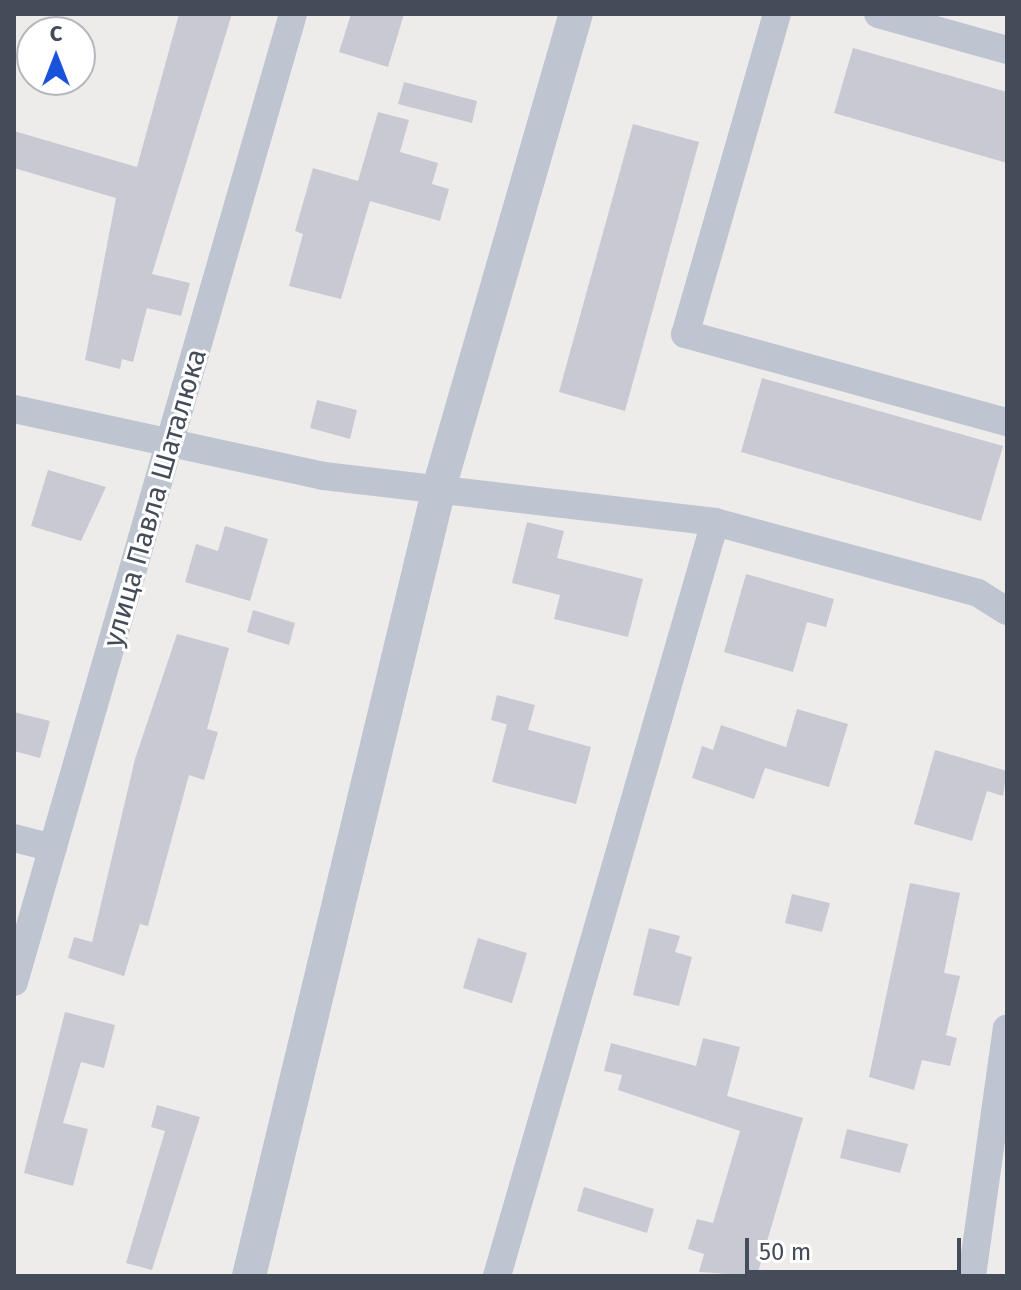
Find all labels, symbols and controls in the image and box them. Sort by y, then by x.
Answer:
north arrow [16,16,96,96]
text: С [50,20,62,47]
street label: улица Павла Шаталюка [96,345,214,651]
scale bar [749,1222,965,1272]
text: 50 m [759,1238,811,1266]

